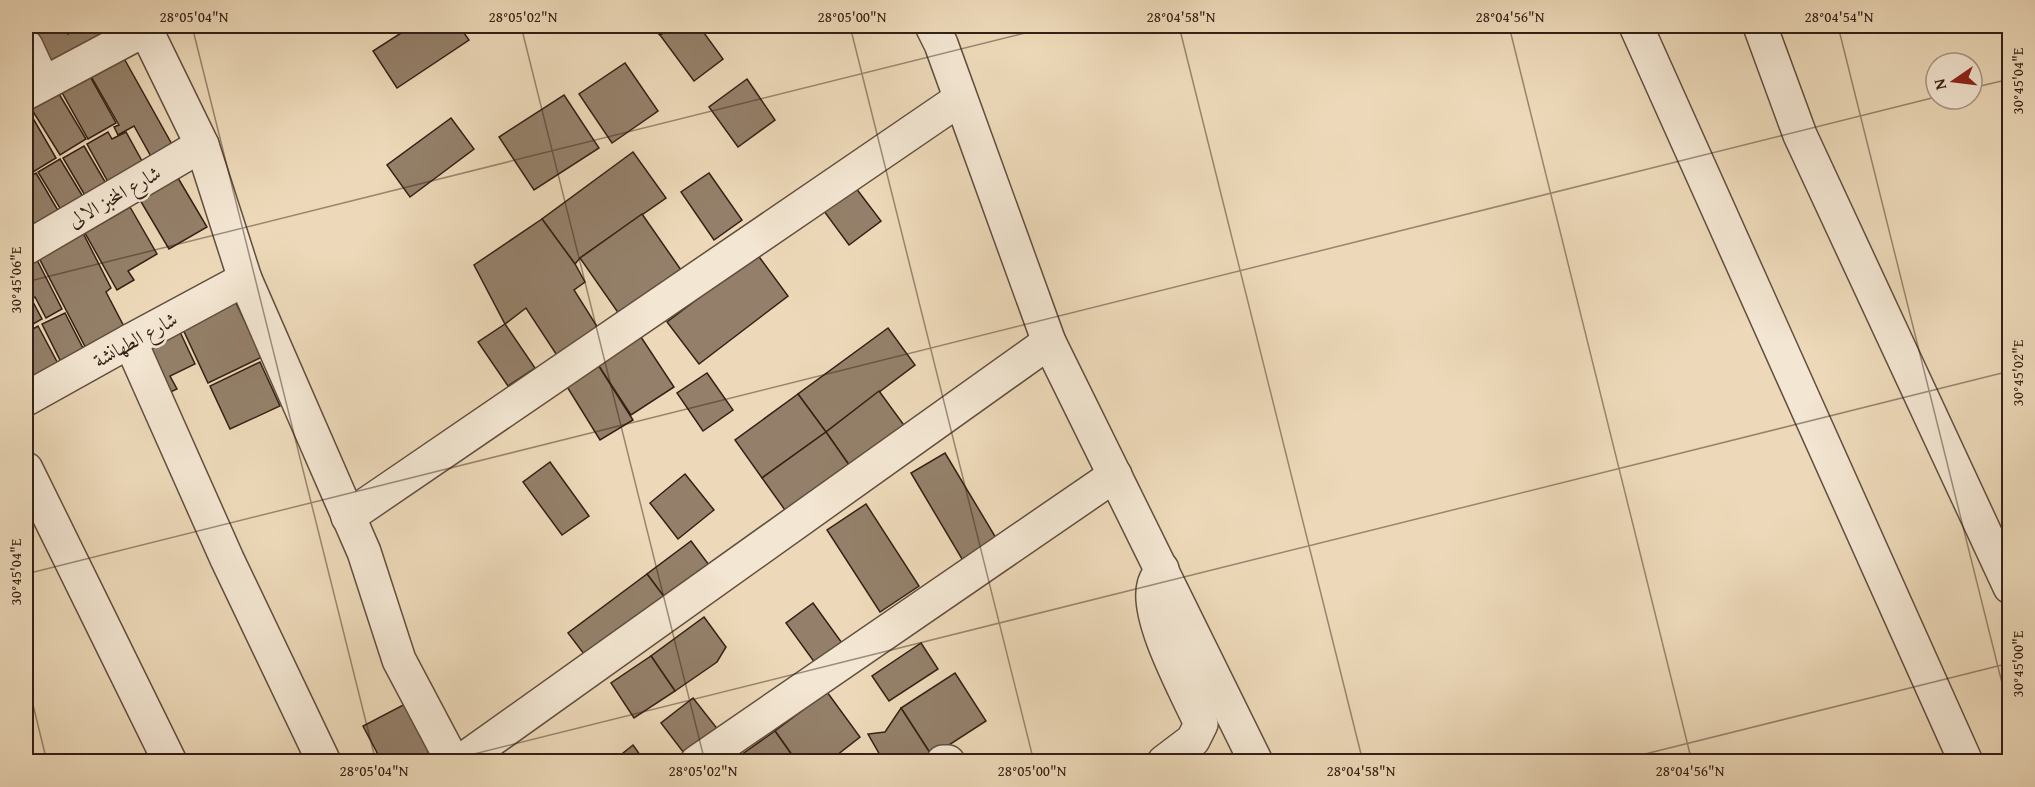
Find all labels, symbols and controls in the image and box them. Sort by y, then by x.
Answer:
text: 28°05'04"N [160,6,229,27]
text: 28°05'02"N [489,6,558,27]
text: 28°05'00"N [818,6,887,27]
text: 28°04'58"N [1147,6,1216,27]
text: 28°04'56"N [1476,6,1545,27]
text: 28°04'54"N [1805,6,1874,27]
text: 30°45'04"E [2007,47,2028,114]
north arrow [1924,51,1984,111]
text: N [1926,76,1952,93]
street label: شارع المخبز الالى [62,158,168,238]
text: 30°45'06"E [5,246,26,313]
street label: شارع الطهانشة [88,304,184,378]
text: 30°45'02"E [2007,339,2028,406]
text: 30°45'04"E [5,538,26,605]
text: 30°45'00"E [2007,630,2028,697]
text: 28°05'04"N [340,760,409,781]
text: 28°05'02"N [669,760,738,781]
text: 28°05'00"N [998,760,1067,781]
text: 28°04'58"N [1327,760,1396,781]
text: 28°04'56"N [1656,760,1725,781]

